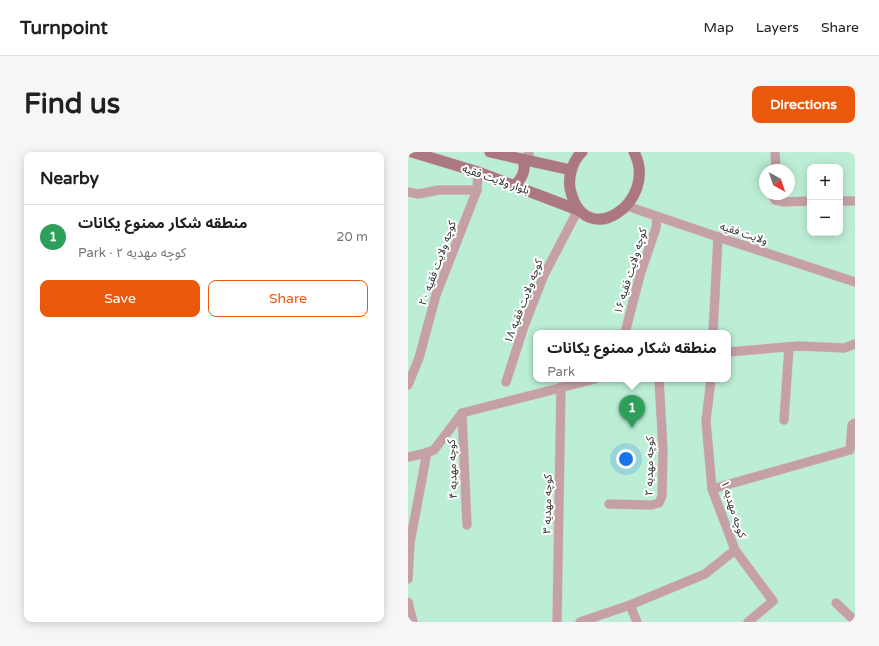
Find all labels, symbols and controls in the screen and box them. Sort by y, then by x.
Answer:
text: Turnpoint [20,17,108,39]
text: Map [704,19,734,36]
text: Layers [756,19,799,36]
text: Share [821,19,859,36]
button: Directions [752,86,855,123]
text: Find us [24,87,120,121]
street label: بلوار ولایت فقیه [460,162,531,197]
north arrow [759,164,795,200]
map controls [807,164,843,236]
button: + [807,164,843,200]
text: Nearby [40,168,99,189]
button: − [807,200,843,236]
text: منطقه شکار ممنوع یکانات [78,214,248,232]
street label: کوچه ولایت فقیه ۲۰ [416,219,460,308]
street label: ولایت فقیه [718,220,769,247]
street label: کوچه ولایت فقیه ۱۶ [611,226,651,316]
text: 1 [49,229,57,245]
text: 20 m [336,229,368,245]
text: Park · کوچه مهدیه ۲ [78,245,186,261]
street label: کوچه ولایت فقیه ۱۸ [501,257,547,346]
button: Save [40,280,200,317]
button: Share [208,280,368,317]
popup [533,330,731,382]
text: منطقه شکار ممنوع یکانات [547,339,717,357]
text: Park [547,364,575,380]
pin: 1 [619,395,645,428]
street label: کوچه مهدیه ۲ [642,436,658,496]
street label: کوچه مهدیه ۴ [445,439,461,499]
your location [616,449,636,469]
street label: کوچه مهدیه ۳ [540,474,556,534]
street label: کوچه مهدیه ۱ [717,479,749,540]

